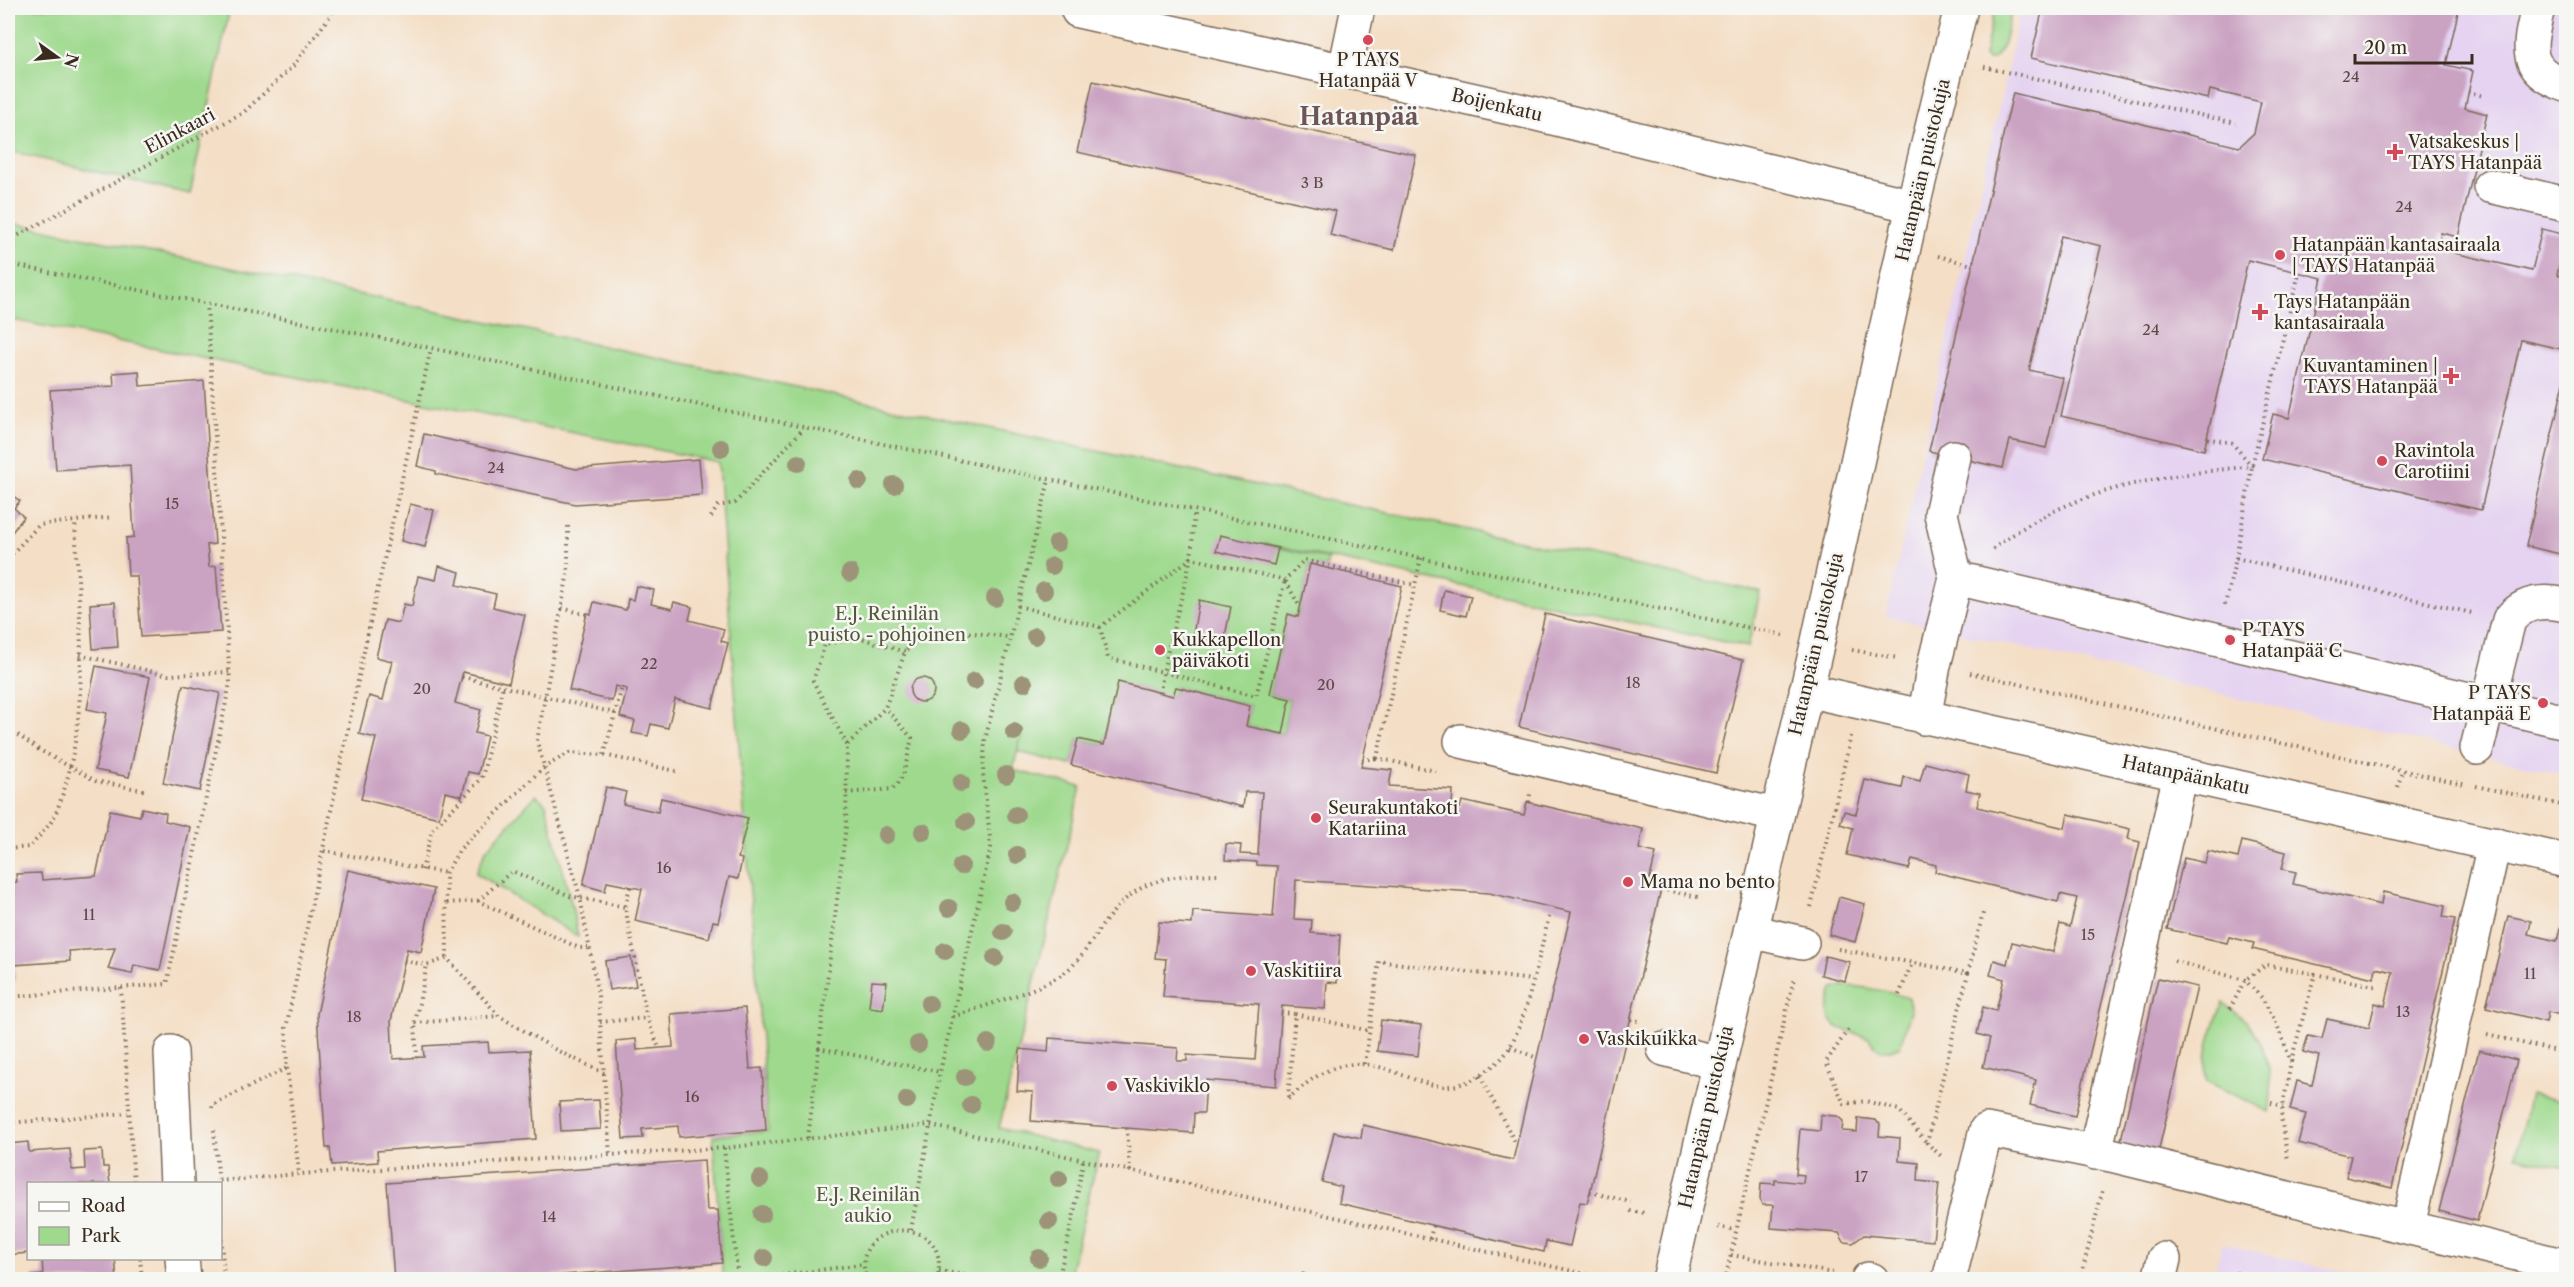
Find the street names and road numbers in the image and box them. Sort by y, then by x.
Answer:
street label: Hatanpään puistokuja [1891,76,1955,264]
street label: Boijenkatu [1449,84,1545,126]
street label: Elinkaari [141,103,219,159]
street label: Hatanpään puistokuja [1784,550,1848,738]
street label: Hatanpäänkatu [2120,751,2252,799]
street label: Hatanpään puistokuja [1674,1023,1738,1211]

